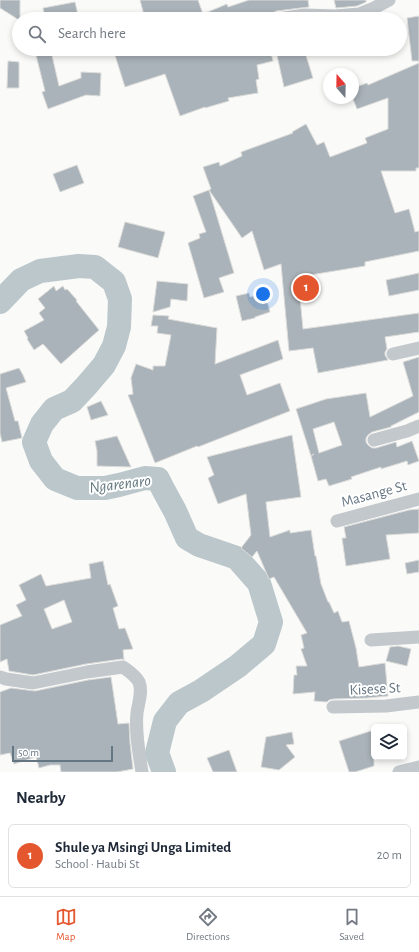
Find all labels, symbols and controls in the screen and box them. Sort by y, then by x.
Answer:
search box [12,12,407,56]
icon: search [26,23,48,45]
text: Search here [58,26,126,41]
north arrow [323,68,359,104]
pin: 1 [293,273,319,303]
your location [253,284,273,304]
water label: Ngarenaro [88,472,152,496]
street label: Masange St [340,478,409,510]
street label: Kisese St [349,680,401,698]
map controls [371,724,407,760]
button: layers [371,724,407,760]
scale bar [12,744,113,763]
text: 50 m [18,747,39,758]
text: Nearby [16,789,66,806]
text: Shule ya Msingi Unga Limited [55,840,231,855]
text: 1 [28,849,32,862]
text: 20 m [377,849,402,862]
text: School · Haubi St [55,858,139,871]
tab: Map [55,906,77,943]
tab: Directions [186,906,230,943]
tab: Saved [339,906,364,943]

